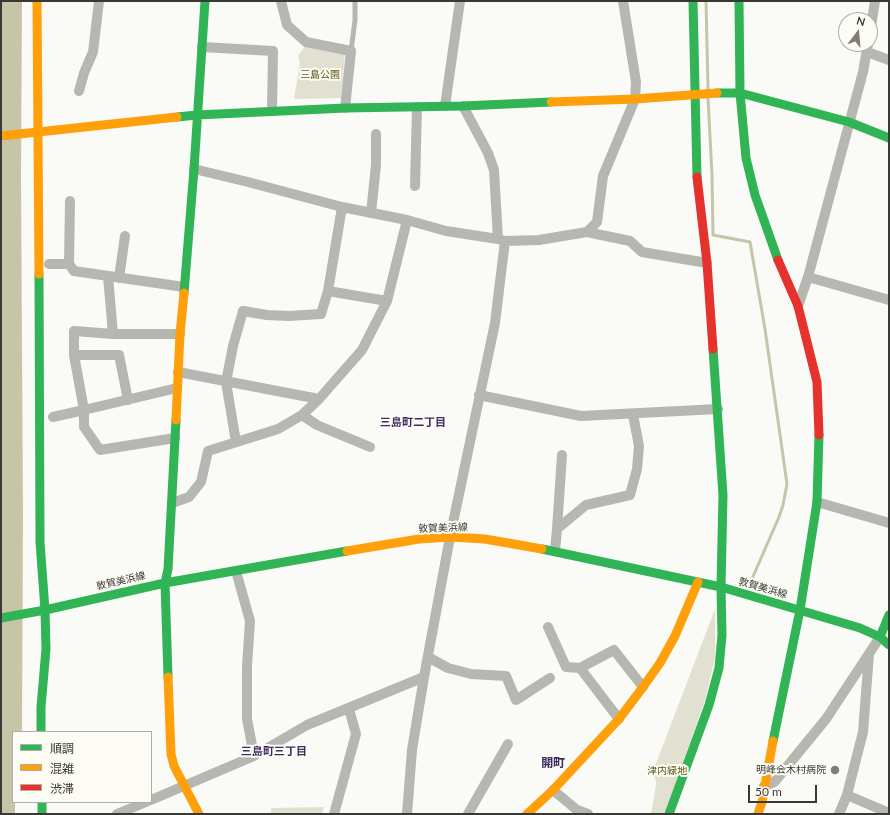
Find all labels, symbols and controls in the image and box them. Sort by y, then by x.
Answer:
north arrow [838,12,878,52]
text: N [855,14,867,28]
park label: 三島公園 [300,69,340,81]
district label: 三島町二丁目 [380,415,446,429]
street label: 敦賀美浜線 [418,521,468,535]
street label: 敦賀美浜線 [95,570,147,592]
street label: 敦賀美浜線 [737,575,789,601]
legend [12,731,152,803]
text: 順調 [50,741,74,756]
district label: 三島町三丁目 [241,744,307,758]
district label: 開町 [541,756,565,770]
text: 混雑 [50,761,74,776]
place label: 明峰会木村病院 [756,764,826,776]
marker: 明峰会木村病院 [829,764,841,776]
park label: 津内緑地 [647,765,687,777]
scale bar [750,777,819,803]
text: 渋滞 [50,781,74,796]
text: 50 m [755,784,782,799]

